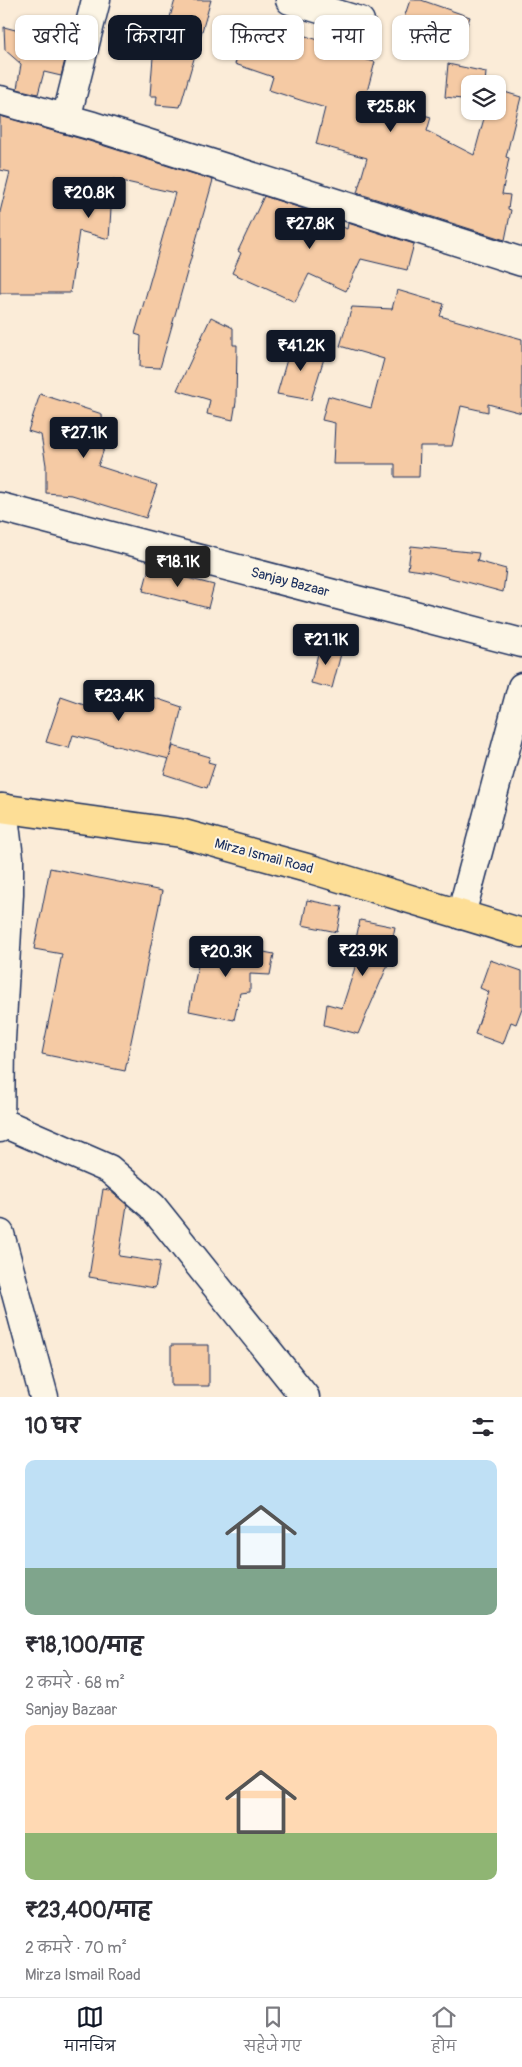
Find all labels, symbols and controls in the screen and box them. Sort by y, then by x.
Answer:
chip: खरीदें [15,15,98,60]
chip: किराया [108,15,202,60]
chip: फ़िल्टर [212,15,304,60]
chip: नया [314,15,382,60]
chip: फ़्लैट [392,15,469,60]
map controls [461,75,506,120]
button: layers [461,75,506,120]
pin: ₹25.8K [350,90,432,133]
text: ₹25.8K [367,97,415,117]
pin: ₹20.8K [48,176,130,219]
text: ₹20.8K [64,183,114,203]
pin: ₹27.8K [269,208,351,250]
text: ₹27.8K [286,214,334,234]
pin: ₹41.2K [260,330,342,372]
text: ₹41.2K [277,336,325,356]
pin: ₹27.1K [43,416,125,459]
text: ₹27.1K [61,423,107,443]
pin: ₹18.1K [137,546,219,588]
text: ₹18.1K [156,552,200,572]
street label: Sanjay Bazaar [249,563,331,601]
pin: ₹21.1K [285,624,367,666]
text: ₹21.1K [304,630,348,650]
pin: ₹23.4K [78,680,160,722]
text: ₹23.4K [94,686,144,706]
street label: Mirza Ismail Road [213,835,315,877]
pin: ₹23.9K [322,934,404,977]
pin: ₹20.3K [185,936,267,978]
text: ₹23.9K [339,941,387,961]
text: ₹20.3K [200,942,252,962]
text: 10 घर [25,1413,80,1440]
icon: filters [469,1413,497,1441]
icon: home [216,1492,306,1582]
text: ₹18,100/माह [25,1632,143,1659]
text: 2 कमरे · 68 m² [25,1673,125,1693]
text: Sanjay Bazaar [25,1700,117,1720]
icon: home [216,1757,306,1847]
text: ₹23,400/माह [25,1897,151,1924]
text: 2 कमरे · 70 m² [25,1938,127,1958]
text: Mirza Ismail Road [25,1965,141,1985]
tab: मानचित्र [64,2003,116,2062]
tab: सहेजे गए [244,2003,301,2062]
tab: होम [430,2003,458,2062]

